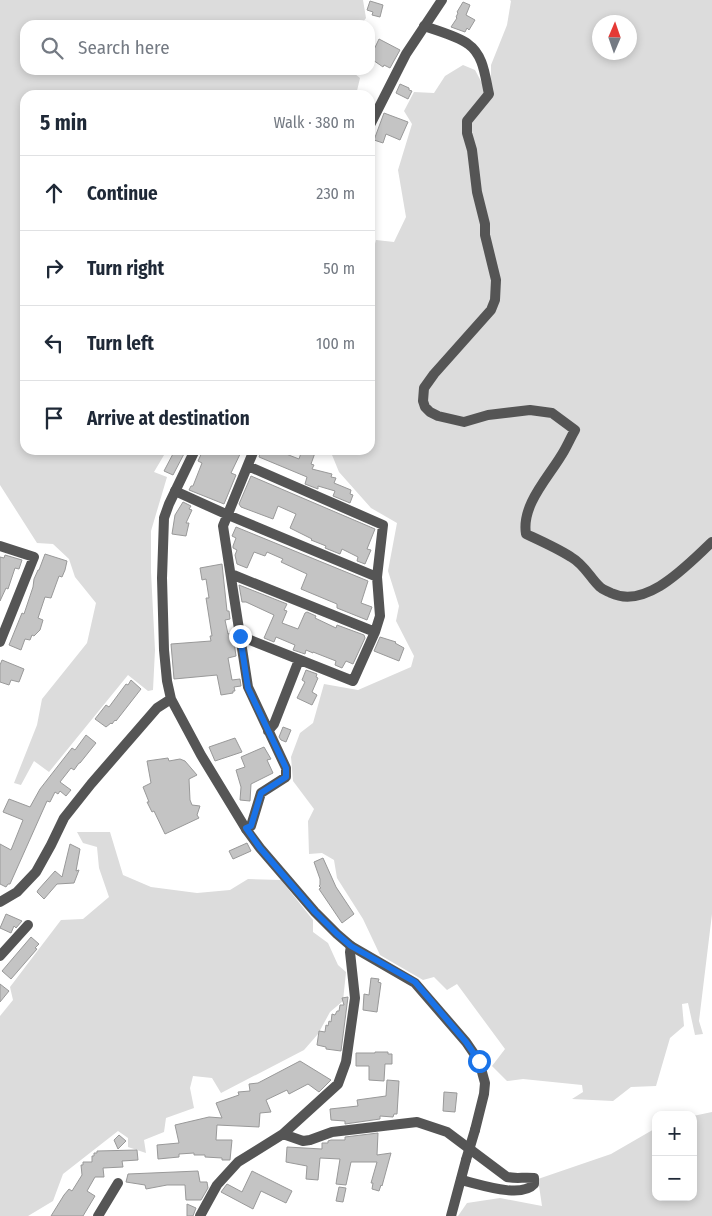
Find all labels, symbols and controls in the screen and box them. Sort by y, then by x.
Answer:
north arrow [592,15,637,60]
search box [20,20,375,75]
icon: search [38,34,66,62]
text: Search here [78,36,170,59]
text: 5 min [40,110,87,136]
text: Walk · 380 m [274,113,355,132]
icon: ahead [40,179,68,207]
text: Continue [87,182,158,205]
text: 230 m [316,184,355,203]
icon: right [40,254,68,282]
text: Turn right [87,257,164,280]
text: 50 m [323,259,355,278]
icon: left [40,329,68,357]
text: Turn left [87,332,154,355]
text: 100 m [316,334,355,353]
icon: arrive [40,404,68,432]
text: Arrive at destination [87,407,250,430]
route end [229,625,252,648]
route start [468,1050,491,1073]
map controls [652,1111,697,1201]
button: + [652,1111,697,1156]
button: − [652,1156,697,1201]

